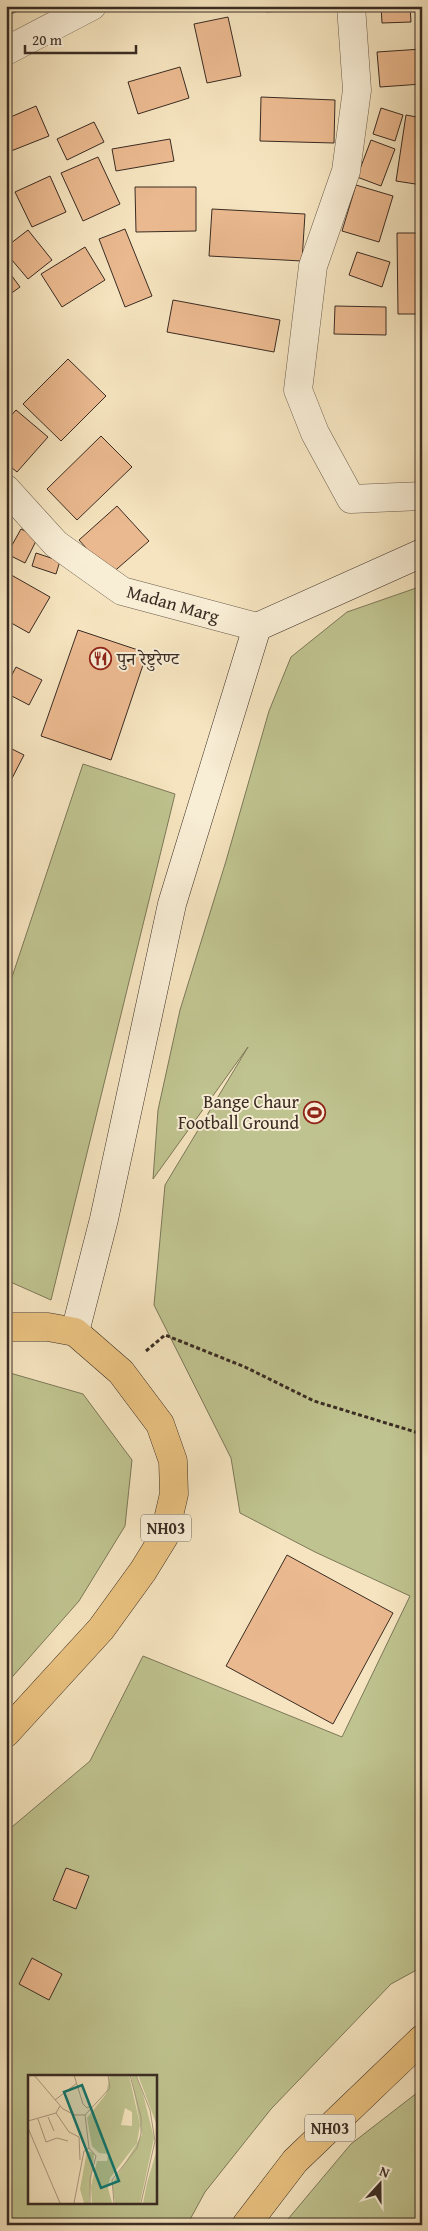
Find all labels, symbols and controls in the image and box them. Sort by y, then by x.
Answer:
scale bar [25,22,136,54]
text: 20 m [32,29,63,50]
street label: Madan Marg [124,577,223,630]
place label: पुन रेष्टुरेण्ट [116,645,181,672]
restaurant icon: पुन रेष्टुरेण्ट [89,647,113,671]
place label: Bange Chaur Football Ground [178,1088,300,1136]
sports icon: Bange Chaur Football Ground [303,1100,327,1124]
road number: NH03 [141,1515,191,1542]
inset map [28,2075,156,2204]
road number: NH03 [305,2114,355,2142]
north arrow [356,2158,406,2208]
text: N [377,2161,393,2183]

